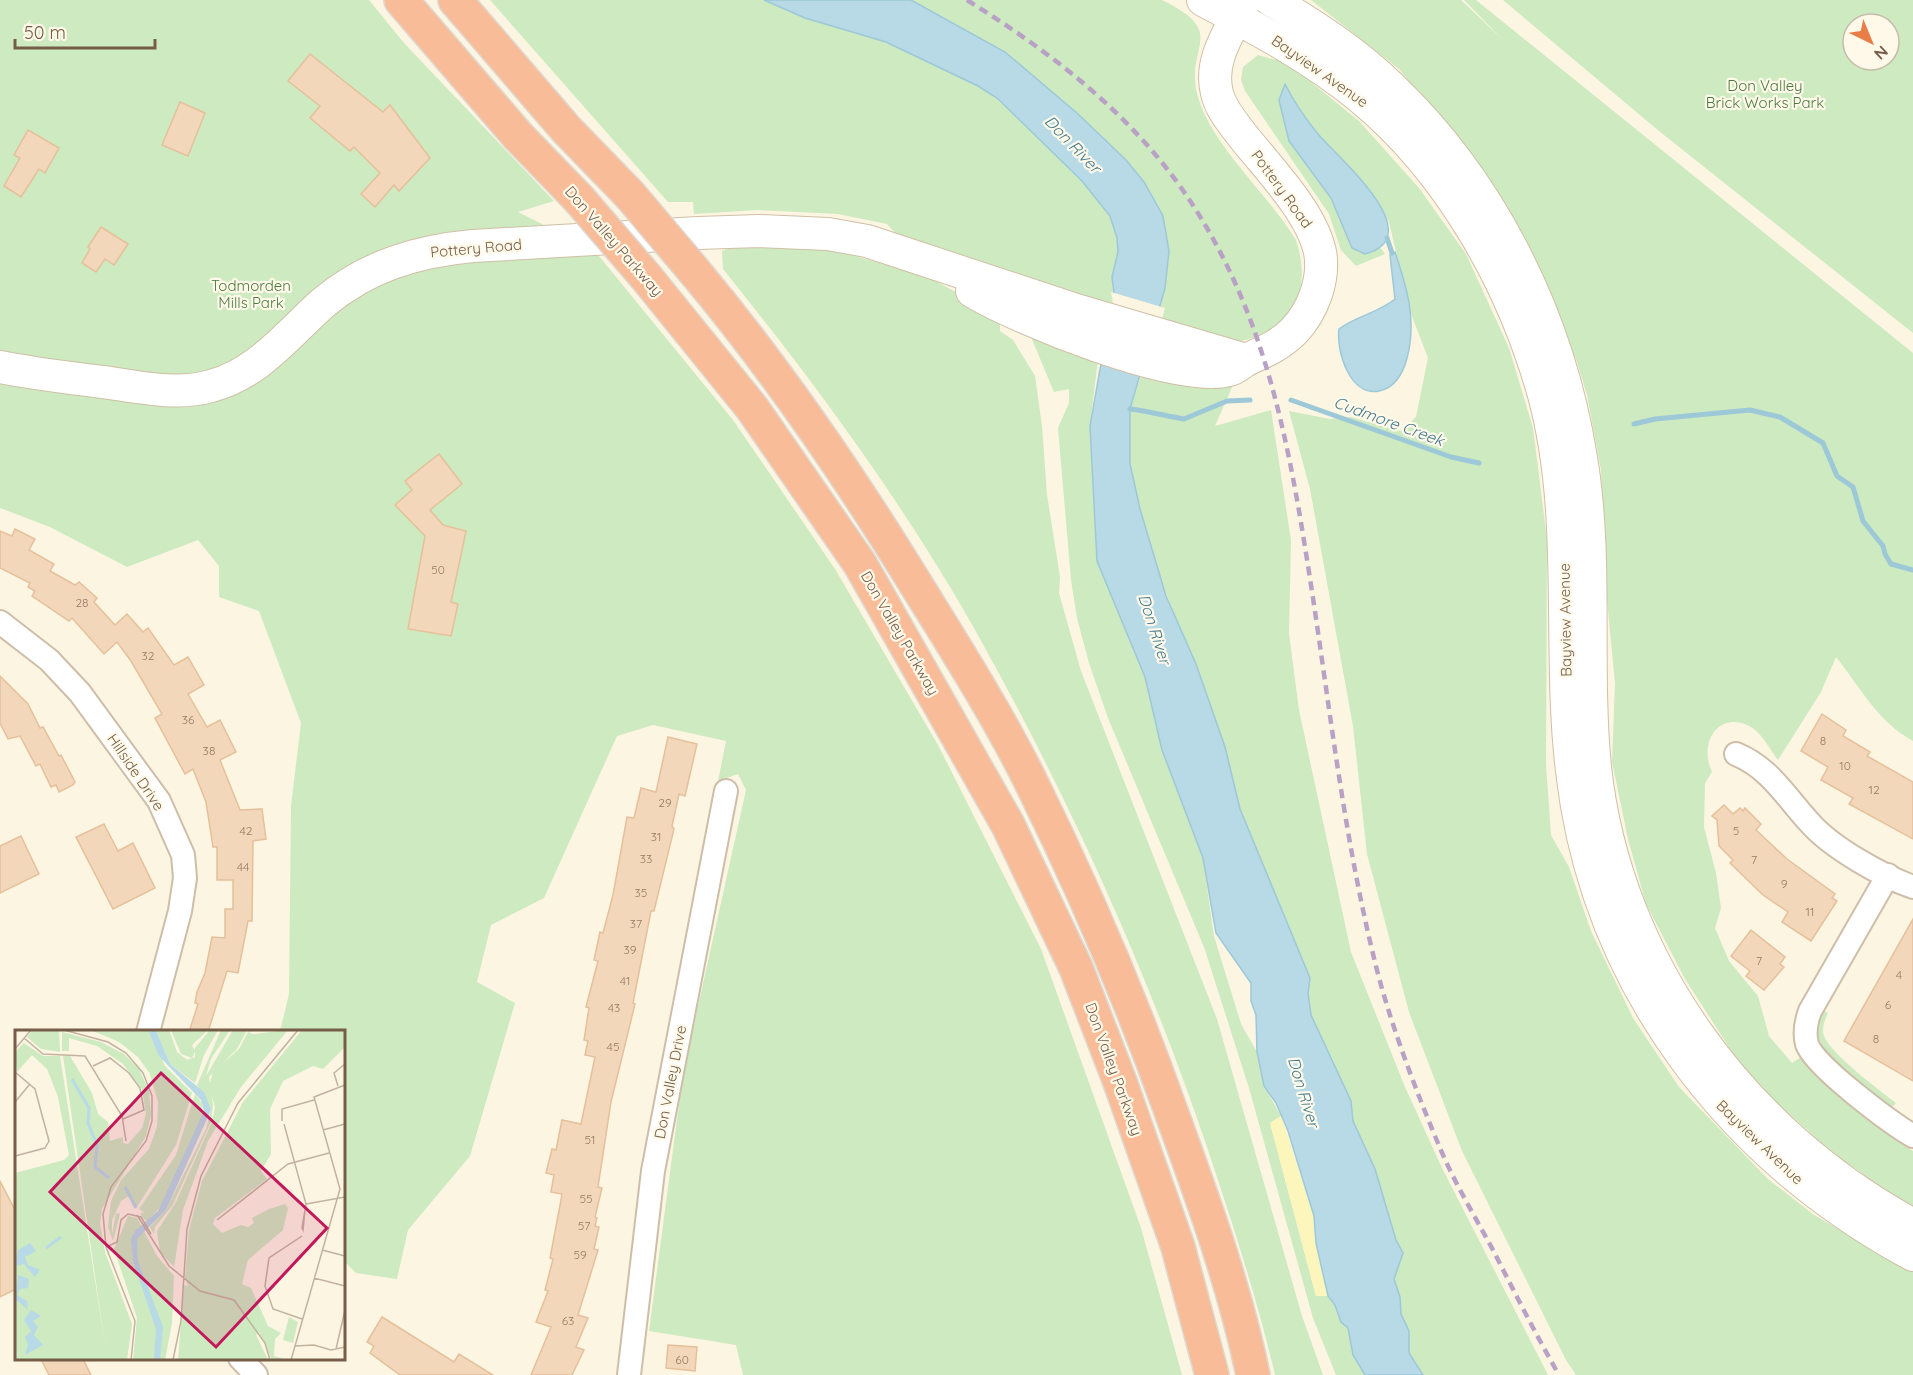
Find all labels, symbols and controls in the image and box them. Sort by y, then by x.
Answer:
scale bar [15,12,154,50]
north arrow [1841,12,1901,72]
text: 50 m [24,21,66,44]
street label: Bayview Avenue [1268,31,1372,111]
text: N [1870,42,1892,64]
park label: Don Valley Brick Works Park [1706,76,1824,112]
water label: Don River [1041,111,1107,178]
street label: Pottery Road [1247,146,1317,232]
street label: Don Valley Parkway [561,182,667,300]
street label: Pottery Road [429,235,523,261]
park label: Todmorden Mills Park [211,276,291,312]
water label: Cudmore Creek [1331,392,1448,451]
house number: 50 [431,562,445,577]
street label: Bayview Avenue [1555,563,1575,677]
street label: Don Valley Parkway [857,568,943,698]
water label: Don River [1134,591,1176,668]
house number: 28 [75,595,89,610]
house number: 32 [142,648,155,663]
house number: 36 [182,712,195,727]
street label: Hillside Drive [103,730,169,814]
house number: 8 [1820,733,1826,748]
house number: 38 [203,743,215,758]
house number: 10 [1839,758,1851,773]
house number: 12 [1868,782,1880,797]
house number: 29 [658,795,672,810]
house number: 42 [240,823,253,838]
house number: 5 [1733,823,1739,838]
house number: 31 [651,829,661,844]
house number: 33 [640,851,652,866]
house number: 7 [1751,852,1757,867]
house number: 44 [237,859,249,874]
house number: 9 [1781,876,1788,891]
house number: 35 [635,885,647,900]
house number: 11 [1806,904,1814,919]
house number: 37 [630,916,642,931]
house number: 39 [624,942,637,957]
house number: 7 [1756,953,1762,968]
house number: 4 [1896,967,1902,982]
house number: 41 [620,973,630,988]
house number: 6 [1885,997,1892,1012]
house number: 43 [608,1000,620,1015]
street label: Don Valley Parkway [1081,1000,1147,1138]
street label: Don Valley Drive [650,1024,690,1140]
inset map [15,1030,345,1360]
house number: 8 [1873,1031,1879,1046]
house number: 45 [607,1039,619,1054]
water label: Don River [1284,1054,1325,1131]
street label: Bayview Avenue [1713,1096,1807,1188]
house number: 51 [585,1132,595,1147]
house number: 55 [579,1191,593,1206]
house number: 57 [578,1218,590,1233]
house number: 59 [573,1247,587,1262]
house number: 63 [562,1313,574,1328]
house number: 60 [675,1352,689,1367]

